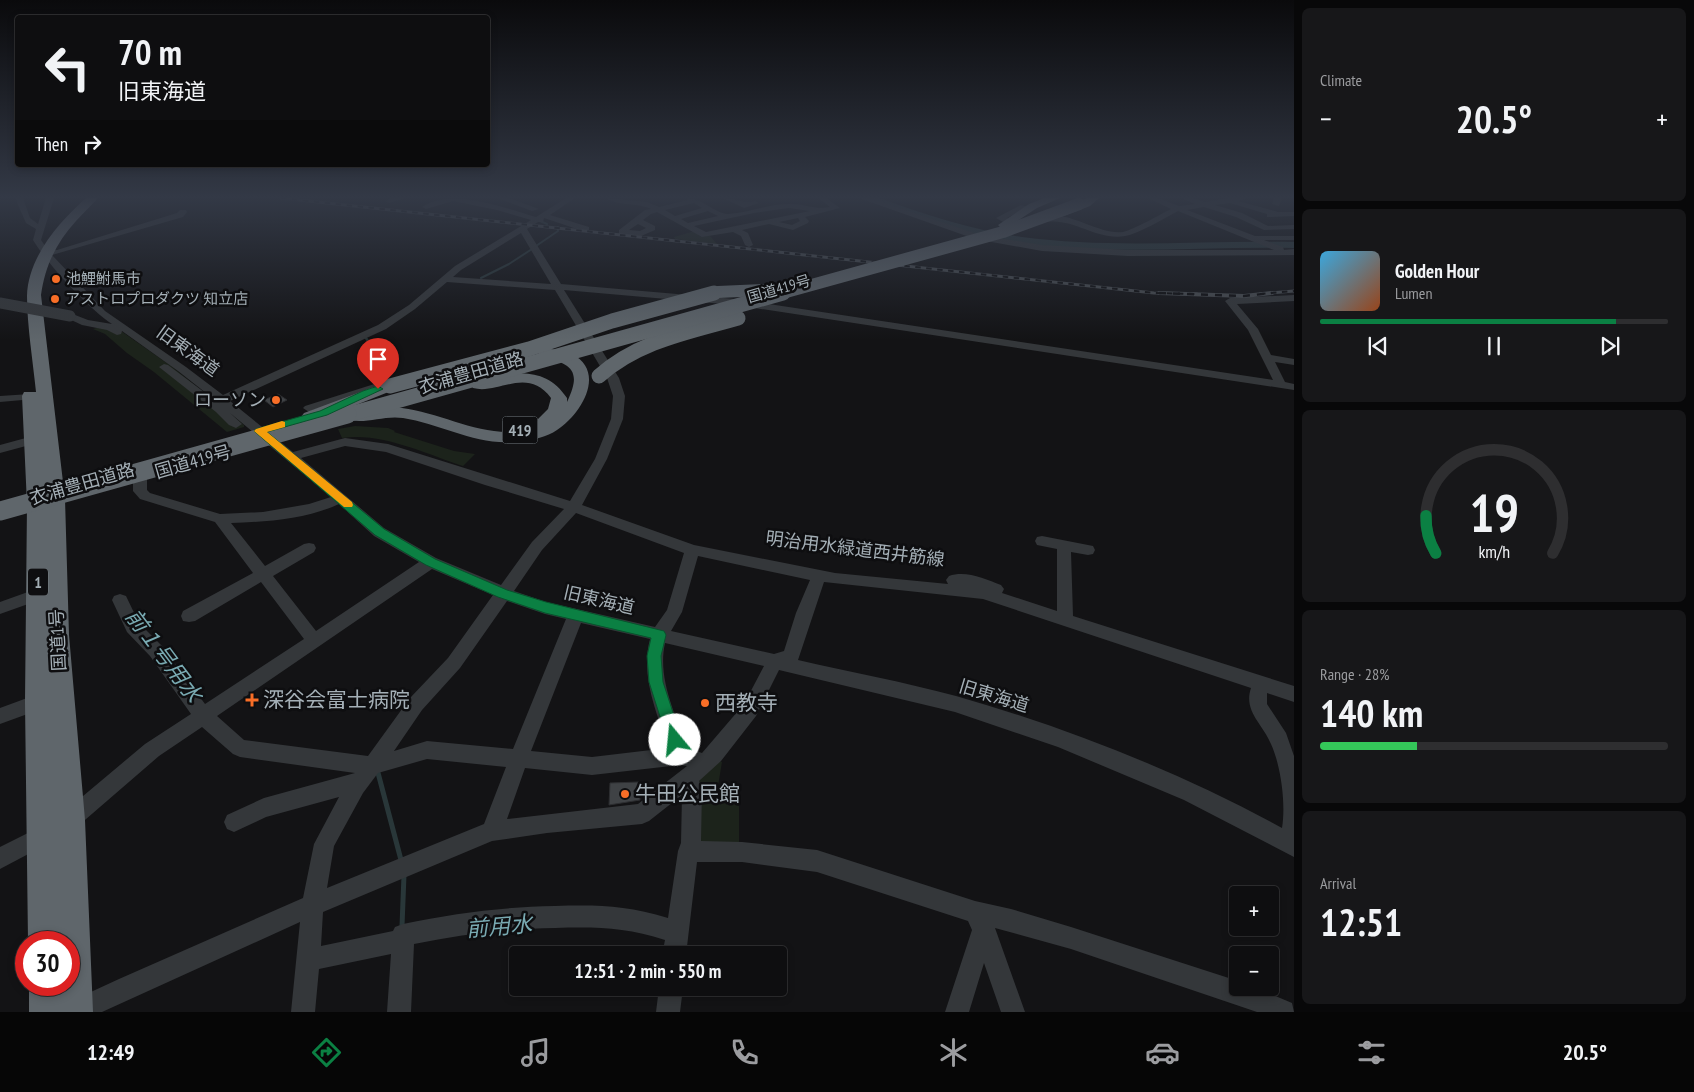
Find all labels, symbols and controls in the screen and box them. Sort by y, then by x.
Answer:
text: 70 m [118,29,182,75]
icon: left [35,35,100,100]
text: Climate [1320,70,1362,90]
text: 旧東海道 [118,77,206,105]
text: 20.5° [1456,94,1532,143]
text: − [1320,100,1332,137]
text: + [1656,100,1668,137]
icon: right [78,130,106,158]
text: Then [35,132,68,156]
text: Golden Hour [1395,259,1479,283]
place label: 池鯉鮒馬市 [66,269,141,288]
street label: 国道419号 [745,270,813,307]
marker: 池鯉鮒馬市 [50,273,62,285]
text: Lumen [1395,283,1432,303]
place label: アストロプロダクツ 知立店 [65,289,248,308]
marker: アストロプロダクツ 知立店 [49,293,61,305]
street label: 旧東海道 [152,320,224,381]
icon: previous [1364,332,1392,360]
icon: pause [1480,332,1508,360]
icon: next [1596,332,1624,360]
pin [357,338,399,389]
icon: arrive [364,345,392,373]
street label: 衣浦豊田道路 [416,347,526,398]
place label: ローソン [194,388,266,411]
marker: ローソン [270,394,282,406]
road number: 419 [502,416,538,444]
street label: 国道419号 [152,440,234,483]
street label: 衣浦豊田道路 [27,458,137,509]
text: 19 [1469,479,1519,546]
street label: 明治用水緑道西井筋線 [764,526,946,571]
text: km/h [1478,540,1510,563]
road number: 1 [28,568,48,596]
street label: 旧東海道 [561,580,637,619]
water label: 前１号用水 [120,603,209,709]
street label: 国道1号 [44,608,71,672]
text: Range · 28% [1320,664,1389,684]
street label: 旧東海道 [956,674,1032,717]
place label: 深谷会富士病院 [263,686,410,713]
text: 140 km [1320,688,1423,737]
place label: 西教寺 [715,689,778,716]
marker: 深谷会富士病院 [245,693,259,707]
marker: 西教寺 [699,697,711,709]
position arrow [648,713,700,765]
place label: 牛田公民館 [635,780,740,807]
marker: 牛田公民館 [619,788,631,800]
text: Arrival [1320,873,1356,893]
map controls [1229,886,1279,996]
button: + [1229,886,1279,936]
text: 12:51 [1320,897,1402,946]
water label: 前用水 [465,909,535,943]
speed limit sign: 30 [15,931,80,996]
button: − [1229,946,1279,996]
text: 12:51 · 2 min · 550 m [575,959,721,983]
icon: directions [309,1035,344,1070]
icon: music [518,1035,553,1070]
icon: phone [727,1035,762,1070]
icon: climate [936,1035,971,1070]
icon: car [1145,1035,1180,1070]
icon: filters [1354,1035,1389,1070]
text: 12:49 [87,1038,135,1066]
text: 20.5° [1563,1038,1607,1066]

